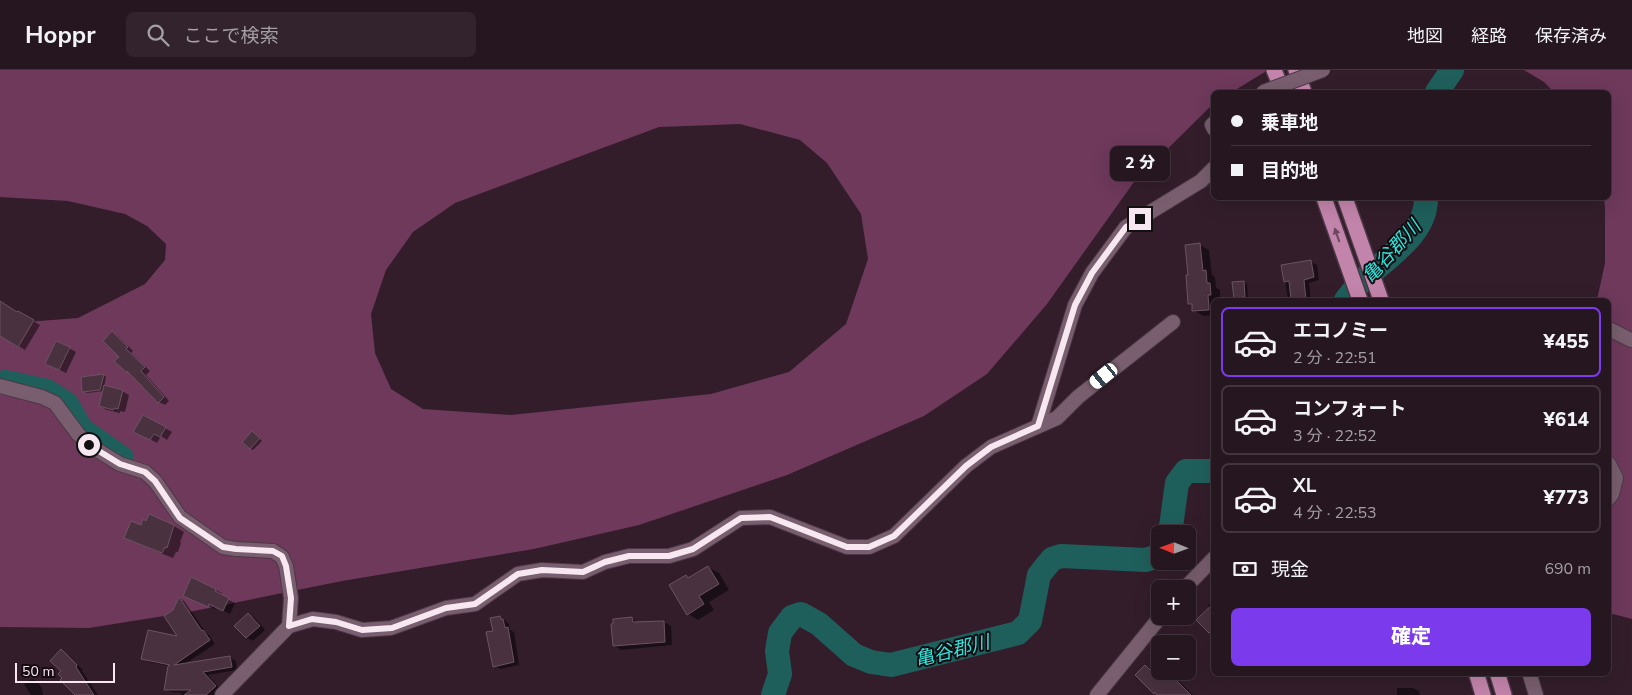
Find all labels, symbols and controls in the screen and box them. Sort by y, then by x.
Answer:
search box [126,12,476,57]
text: Hoppr [25,19,96,51]
icon: search [144,21,172,49]
text: ここで検索 [184,23,279,49]
text: 地図 [1407,24,1443,48]
text: 経路 [1471,24,1507,48]
text: 保存済み [1535,24,1607,48]
text: 乗車地 [1261,110,1318,136]
callout: 2 分 [1110,146,1170,182]
text: 2 分 [1125,152,1155,174]
text: 目的地 [1261,158,1318,184]
route end [1129,208,1151,230]
water label: 亀谷郡川 [1357,213,1428,289]
one-way arrow [1332,227,1340,242]
text: エコノミー [1293,318,1388,344]
icon: car [1233,320,1278,365]
text: ¥455 [1543,329,1589,355]
text: 2 分 · 22:51 [1293,347,1377,369]
car [1087,361,1120,391]
text: コンフォート [1293,396,1406,422]
icon: car [1233,398,1278,443]
text: ¥614 [1543,407,1589,433]
text: 3 分 · 22:52 [1293,425,1377,447]
route start [78,434,100,456]
text: XL [1293,473,1316,499]
icon: car [1233,476,1278,521]
text: ¥773 [1543,485,1589,511]
text: 4 分 · 22:53 [1293,502,1377,524]
north arrow [1151,525,1196,570]
map controls [1151,525,1196,680]
icon: cash [1231,555,1259,583]
text: 現金 [1271,557,1309,583]
text: 690 m [1544,558,1591,580]
button: + [1151,580,1196,625]
button: 確定 [1231,608,1591,666]
water label: 亀谷郡川 [912,629,994,673]
button: − [1151,635,1196,680]
scale bar [15,660,115,683]
text: 50 m [22,662,54,681]

